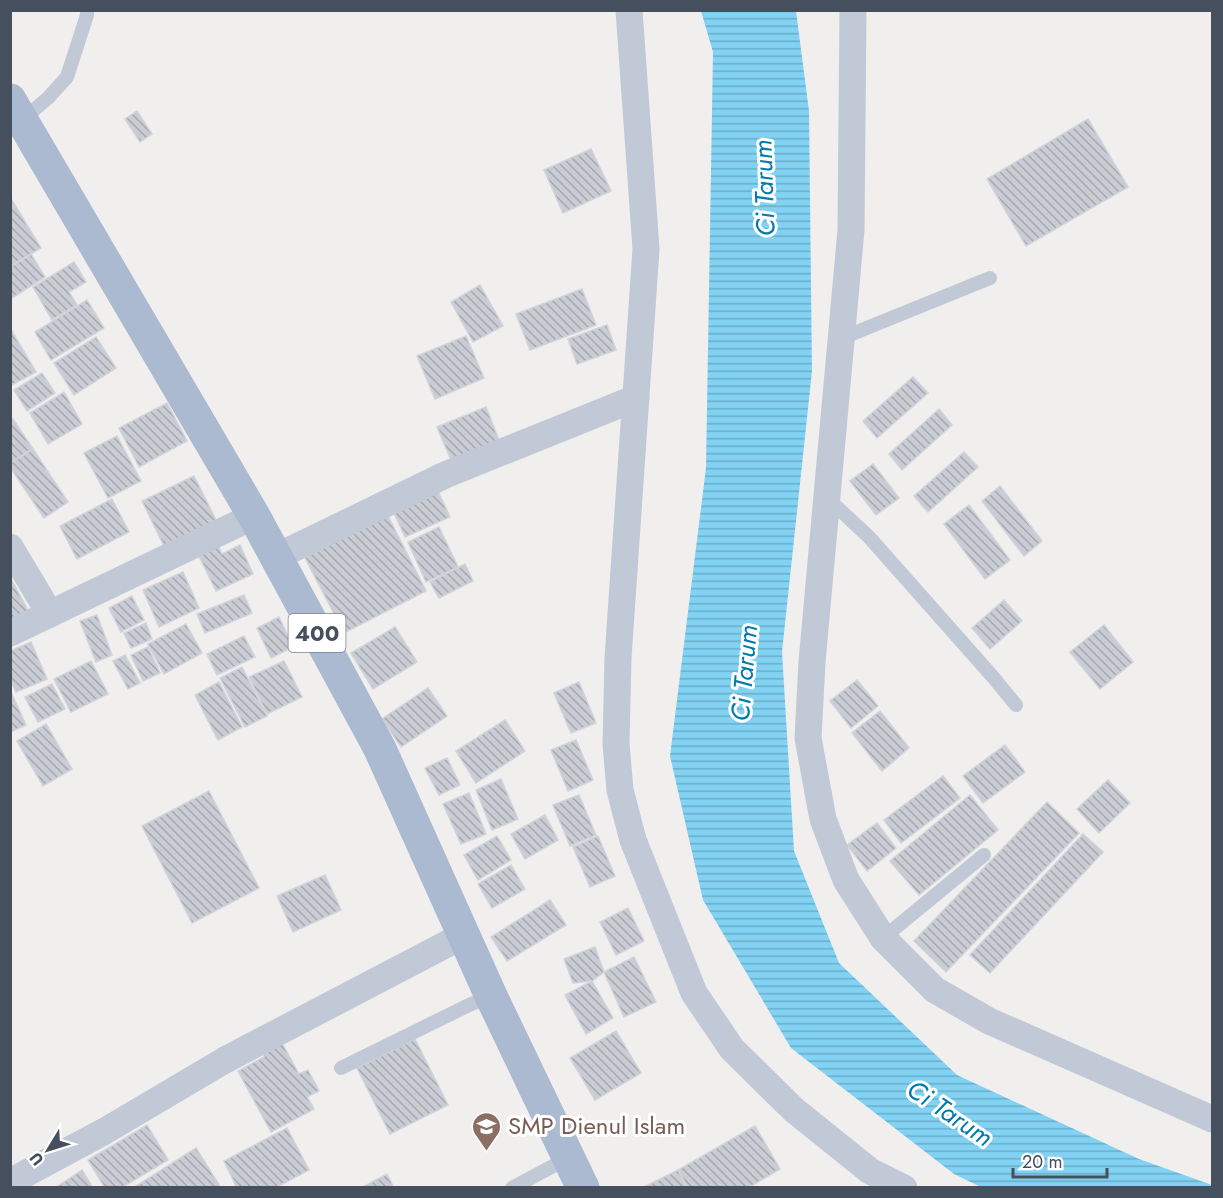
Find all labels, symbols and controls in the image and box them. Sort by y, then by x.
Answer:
water label: Ci Tarum [743,139,785,237]
road number: 400 [288,614,346,652]
water label: Ci Tarum [721,623,767,723]
water label: Ci Tarum [899,1070,1001,1156]
place label: SMP Dienul Islam [508,1108,685,1143]
school or university icon: SMP Dienul Islam [471,1110,503,1152]
north arrow [18,1120,78,1180]
scale bar [1013,1141,1108,1179]
text: U [24,1147,49,1170]
text: 20 m [1022,1149,1062,1175]

